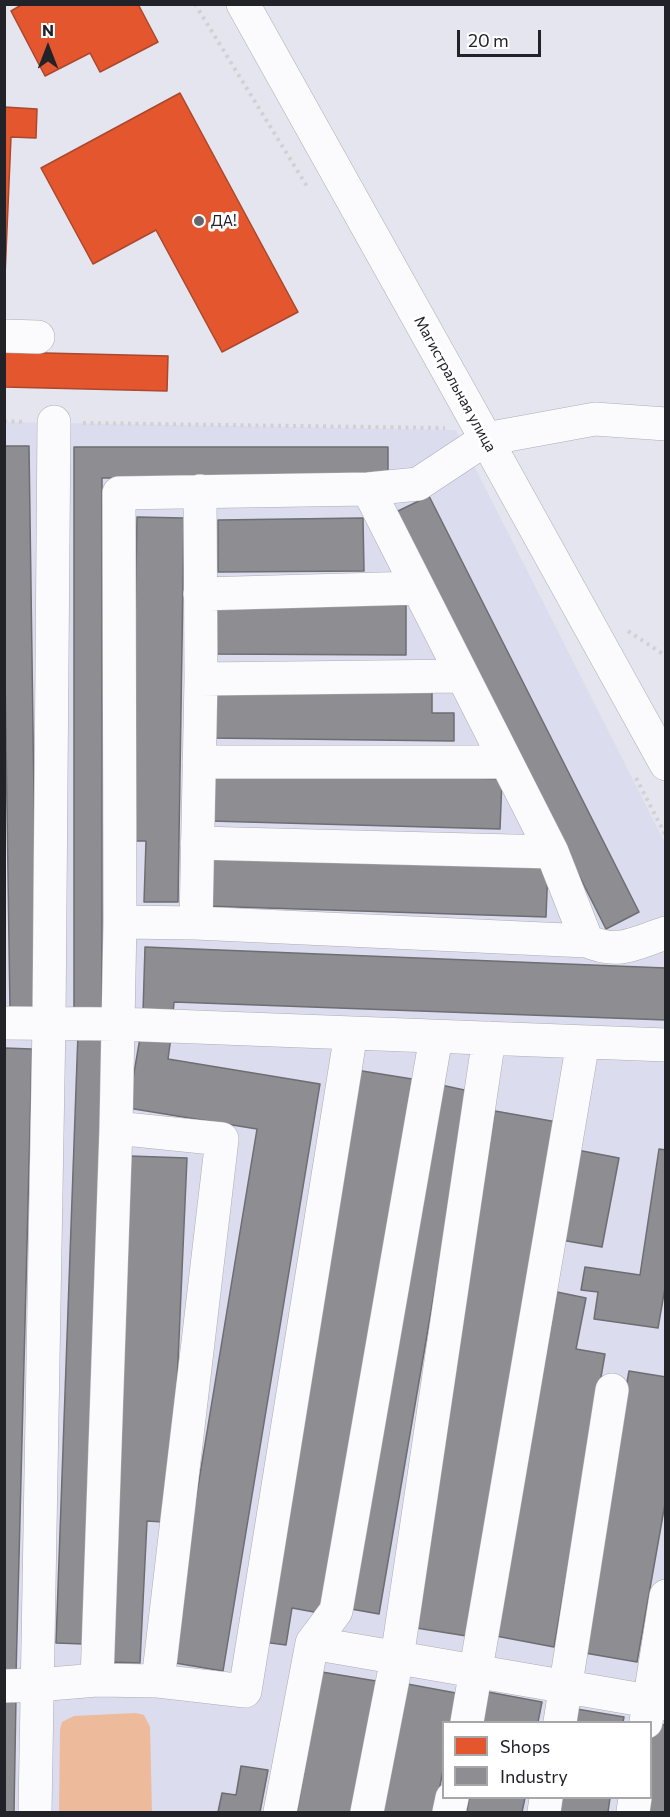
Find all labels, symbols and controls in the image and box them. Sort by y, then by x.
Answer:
north arrow [18,18,78,78]
scale bar [460,18,544,56]
text: N [42,20,54,39]
text: 20 m [468,29,509,51]
place label: ДА! [211,212,237,230]
marker: ДА! [192,214,206,228]
street label: Магистральная улица [410,313,500,455]
legend [442,1721,652,1799]
text: Shops [500,1735,550,1757]
text: Industry [500,1765,568,1787]

